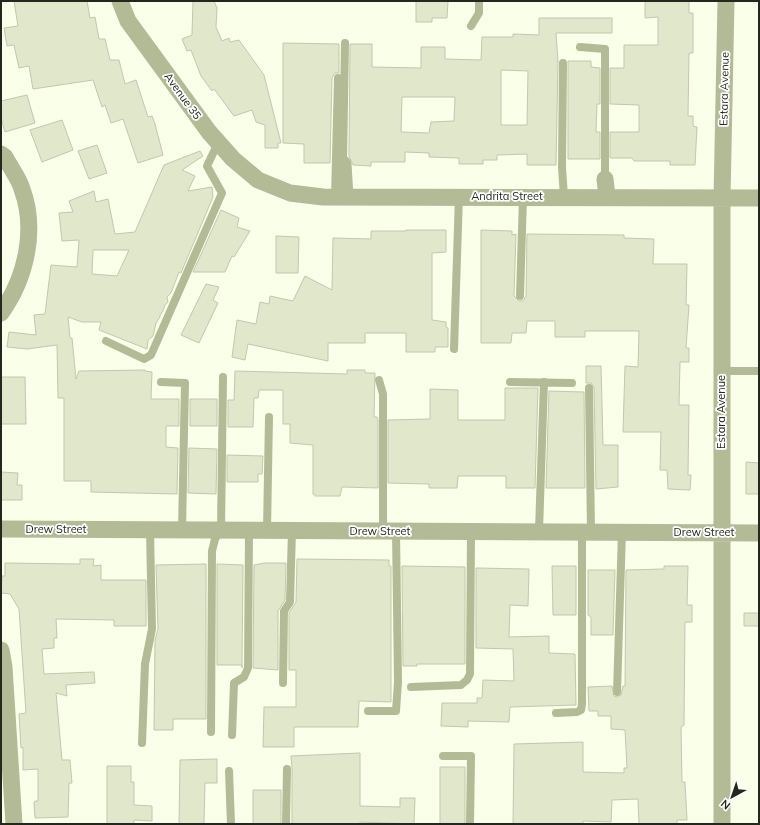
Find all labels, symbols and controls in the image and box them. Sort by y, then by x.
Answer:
street label: Estara Avenue [716,52,732,126]
street label: Avenue 35 [161,70,205,122]
street label: Andrita Street [471,189,543,203]
street label: Estara Avenue [714,375,728,449]
street label: Drew Street [26,522,87,536]
street label: Drew Street [350,524,411,538]
street label: Drew Street [674,525,735,539]
north arrow [712,777,752,817]
text: N [718,797,733,813]

